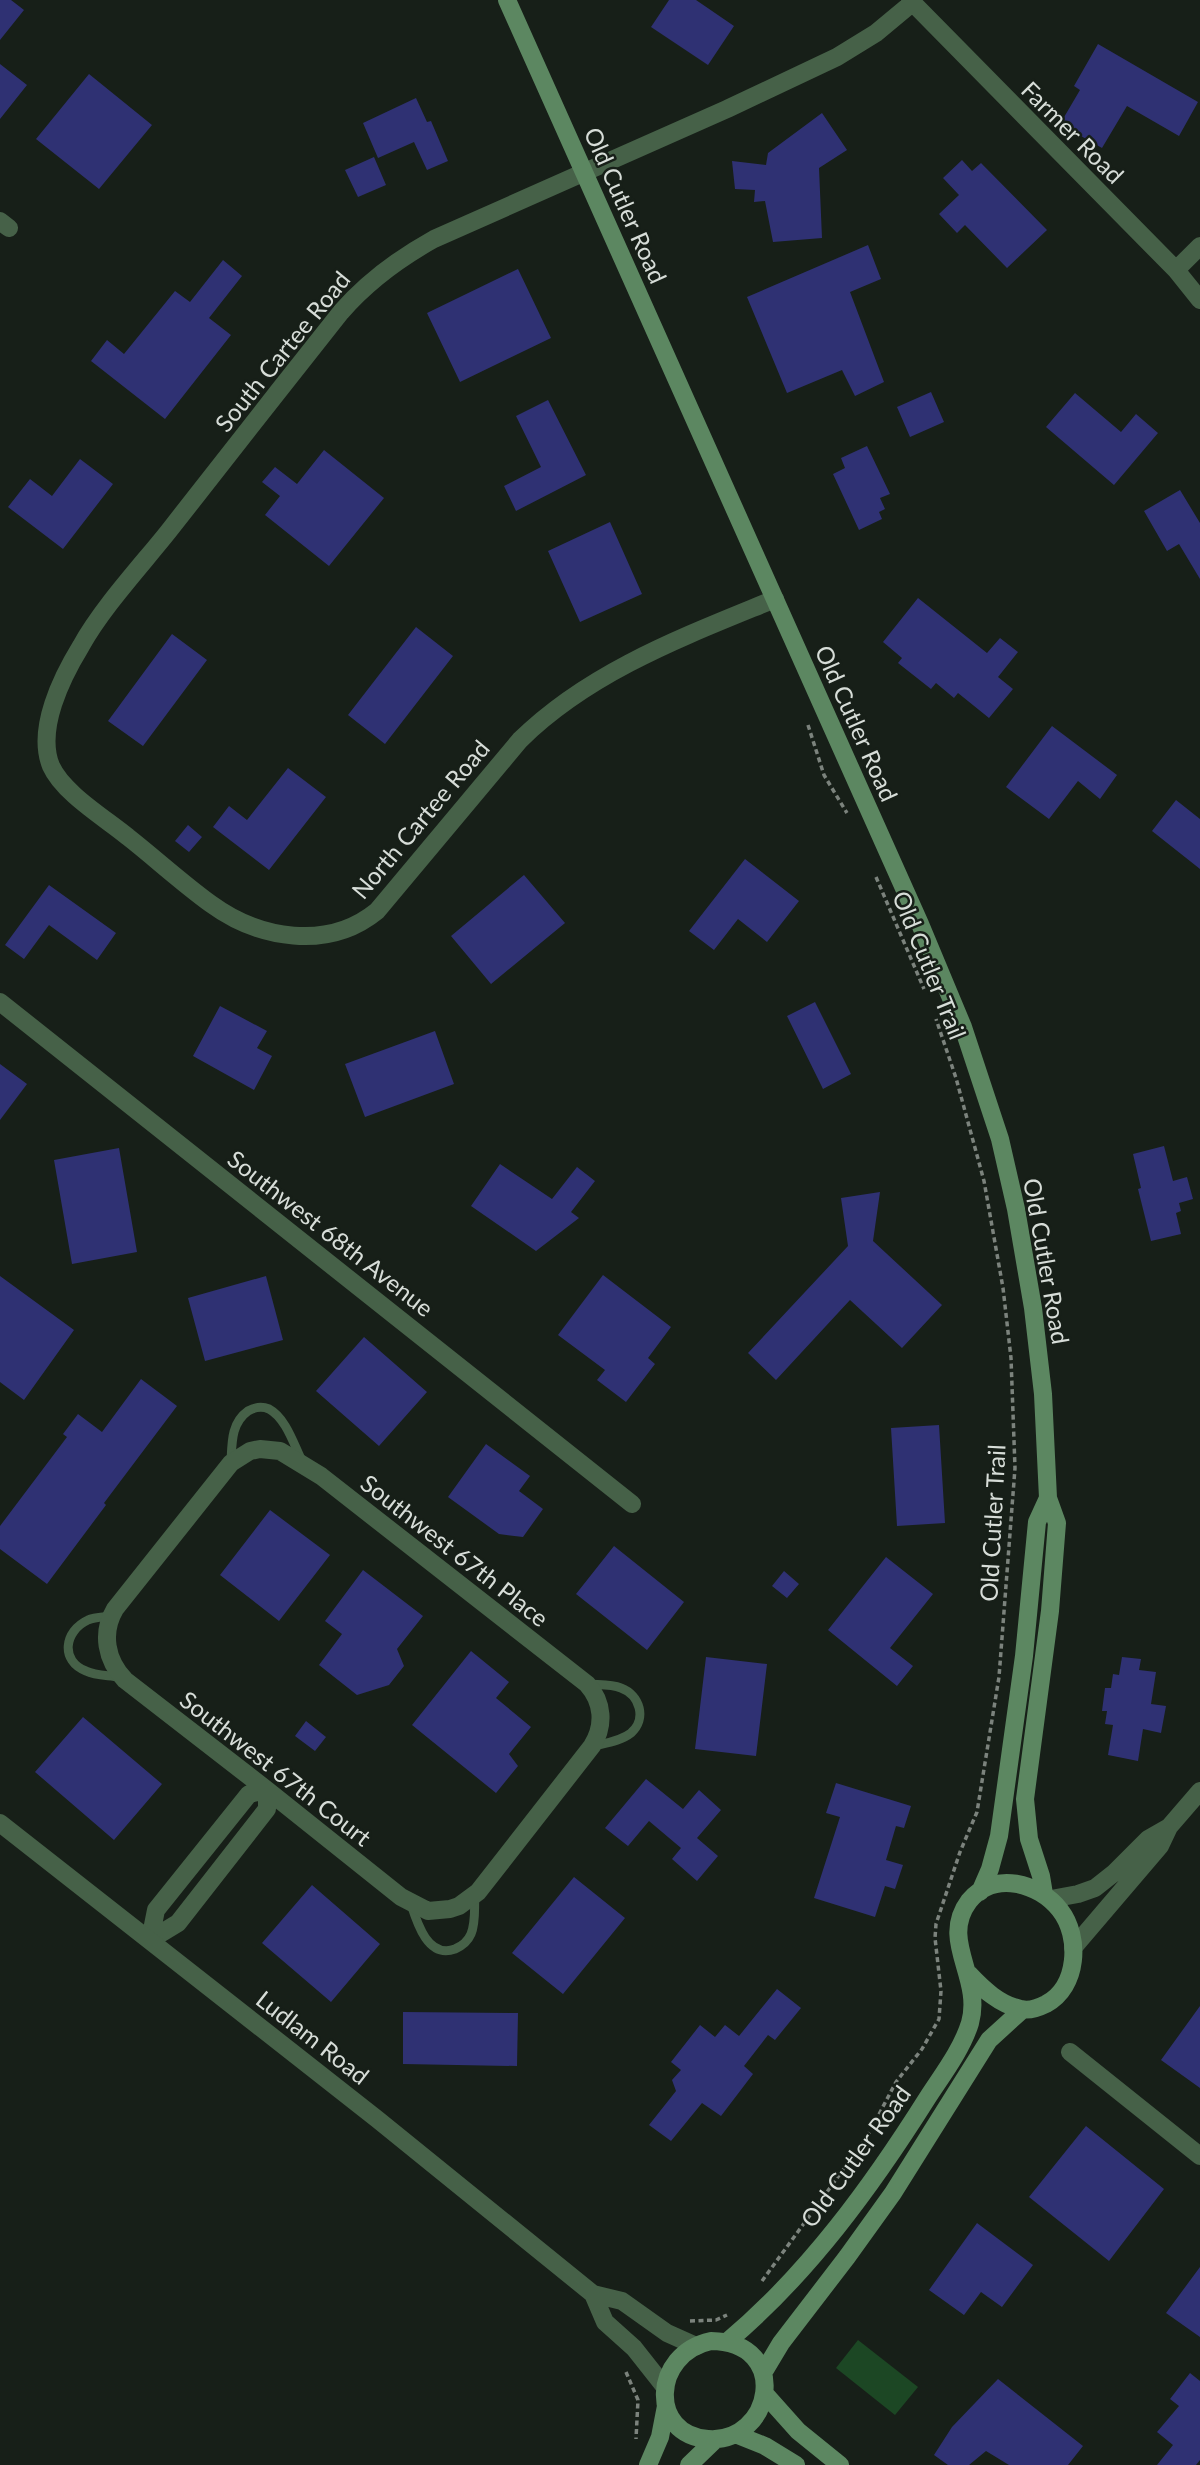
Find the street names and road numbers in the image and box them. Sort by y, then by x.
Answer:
street label: Farmer Road [1016,75,1130,189]
street label: Old Cutler Road [579,122,673,288]
street label: South Cartee Road [208,265,356,437]
street label: Old Cutler Road [810,640,904,806]
street label: North Cartee Road [345,734,495,904]
street label: Old Cutler Trail [887,887,973,1043]
street label: Southwest 68th Avenue [222,1144,440,1322]
street label: Old Cutler Road [1018,1176,1076,1346]
street label: Old Cutler Trail [973,1444,1011,1602]
street label: Southwest 67th Place [355,1468,555,1632]
street label: Southwest 67th Court [175,1684,378,1852]
street label: Ludlam Road [251,1984,375,2090]
street label: Old Cutler Road [794,2080,916,2232]

